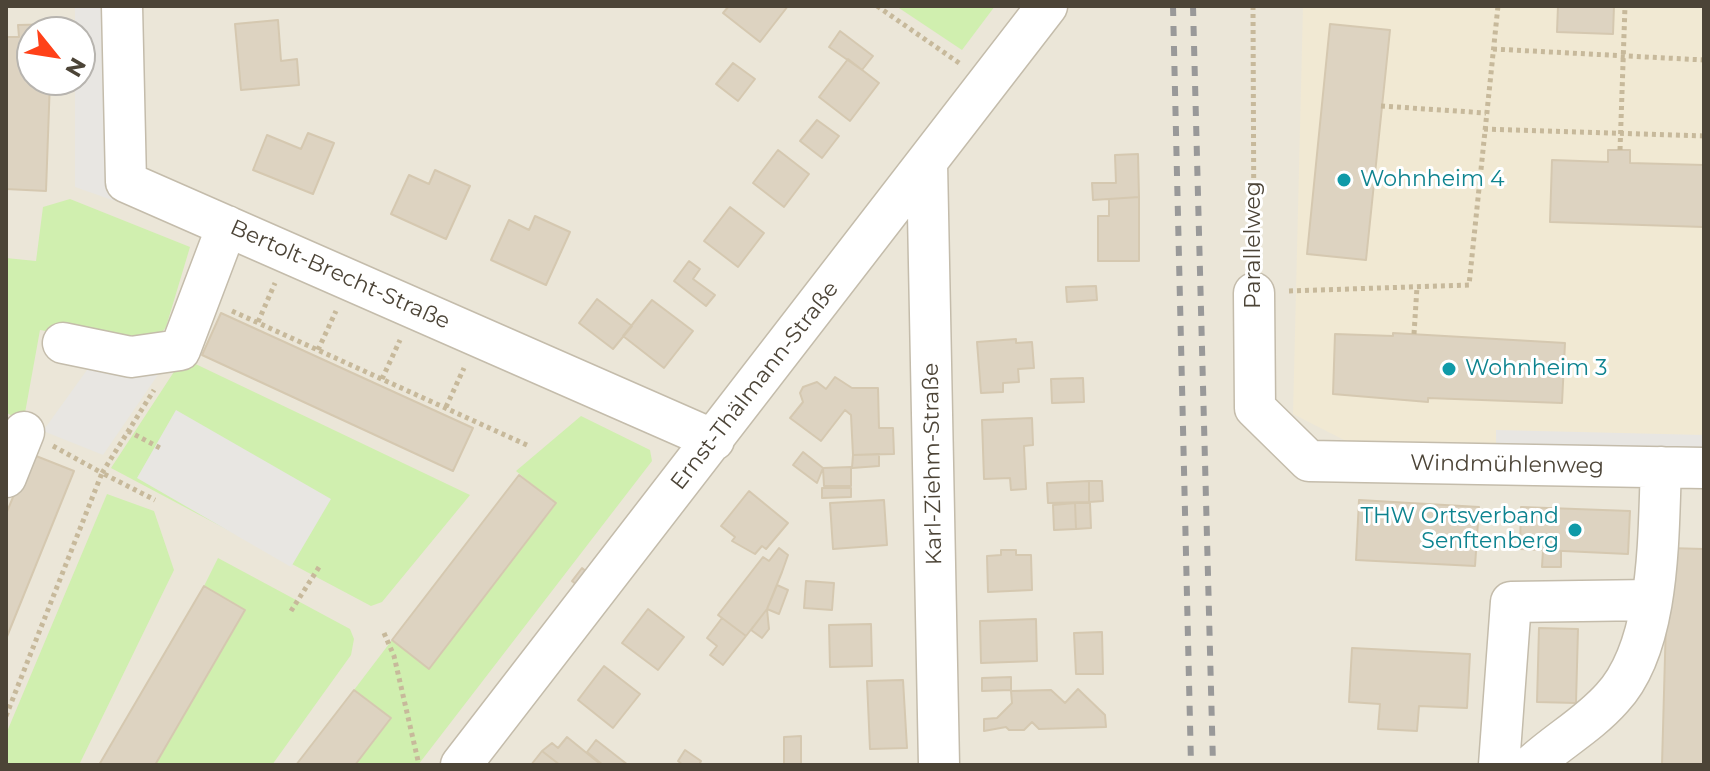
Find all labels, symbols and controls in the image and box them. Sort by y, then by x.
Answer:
north arrow [16,16,96,96]
text: N [59,53,92,82]
place label: Wohnheim 4 [1360,167,1504,193]
marker: Wohnheim 4 [1335,171,1353,189]
street label: Parallelweg [1241,181,1267,309]
street label: Bertolt-Brecht-Straße [226,215,454,335]
street label: Ernst-Thälmann-Straße [665,277,845,495]
place label: Wohnheim 3 [1465,356,1607,382]
marker: Wohnheim 3 [1440,360,1458,378]
street label: Karl-Ziehm-Straße [918,363,948,565]
street label: Windmühlenweg [1410,450,1604,480]
place label: THW Ortsverband Senftenberg [1360,504,1559,556]
marker: THW Ortsverband Senftenberg [1566,521,1584,539]

